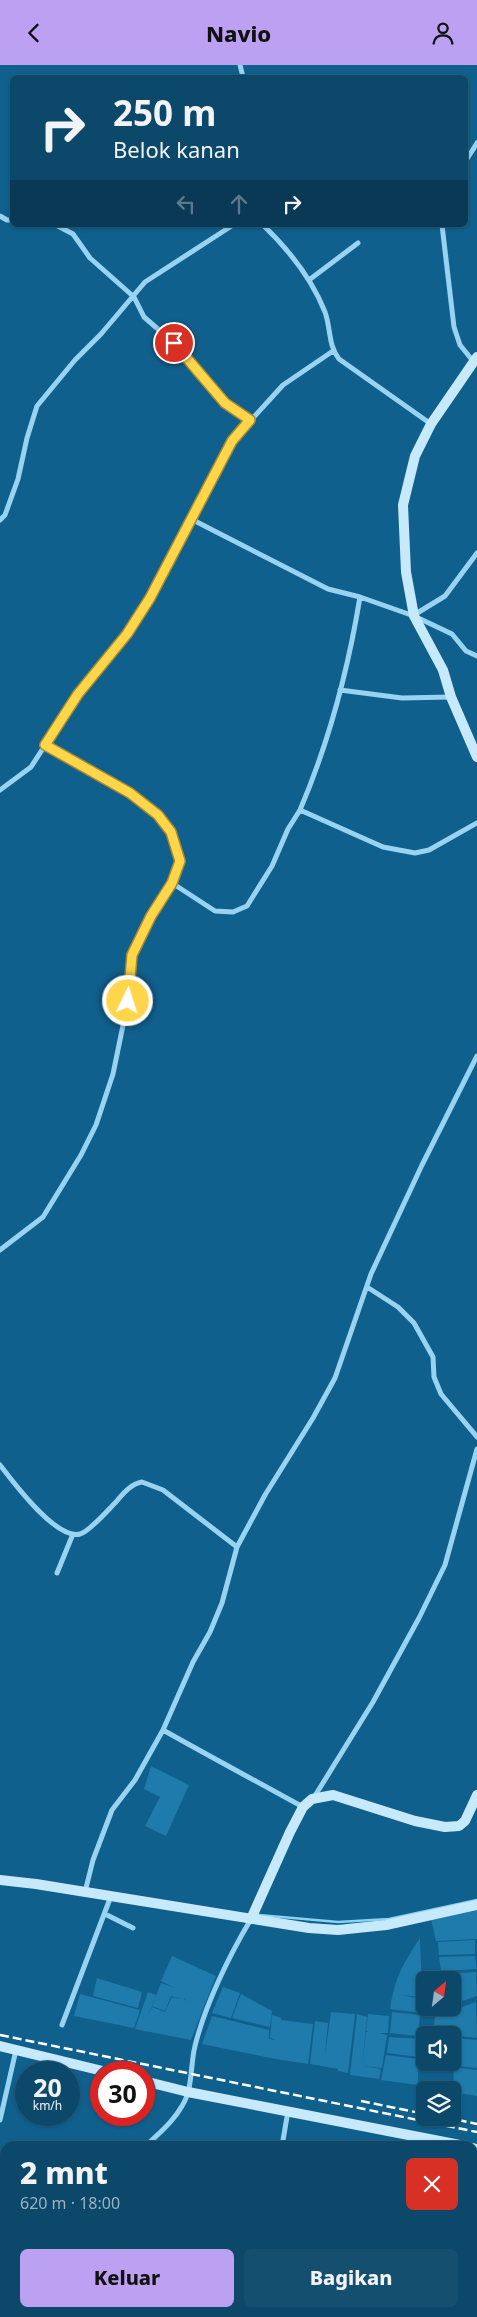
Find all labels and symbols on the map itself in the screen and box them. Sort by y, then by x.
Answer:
pin [153,322,195,364]
position arrow [101,974,153,1026]
north arrow [416,1971,461,2016]
speed limit sign: 30 [90,2061,155,2126]

